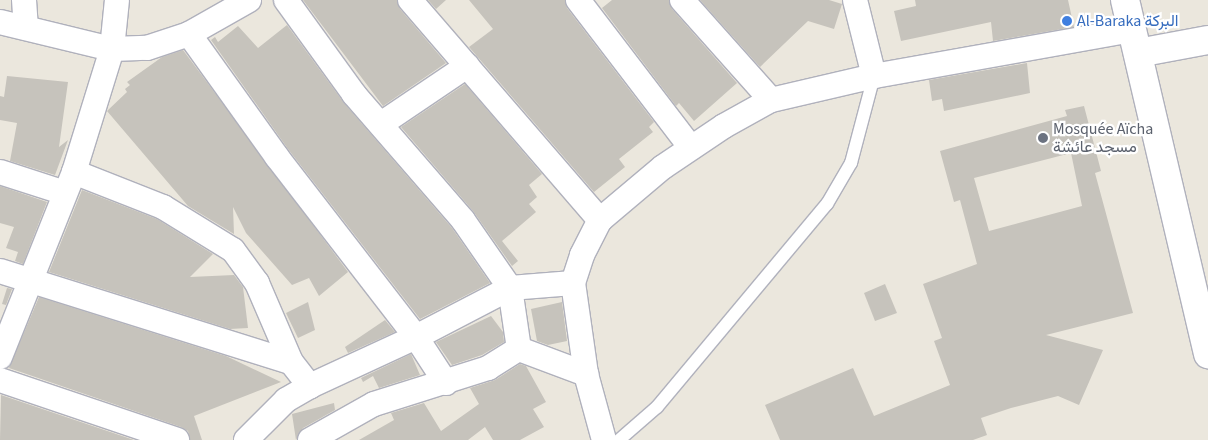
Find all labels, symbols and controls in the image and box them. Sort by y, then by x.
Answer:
place label: Al-Baraka البركة [1077,11,1178,31]
marker: Al-Baraka البركة [1061,15,1073,27]
place label: Mosquée Aïcha مسجد عائشة [1053,119,1153,157]
marker: Mosquée Aïcha مسجد عائشة [1037,132,1049,144]

